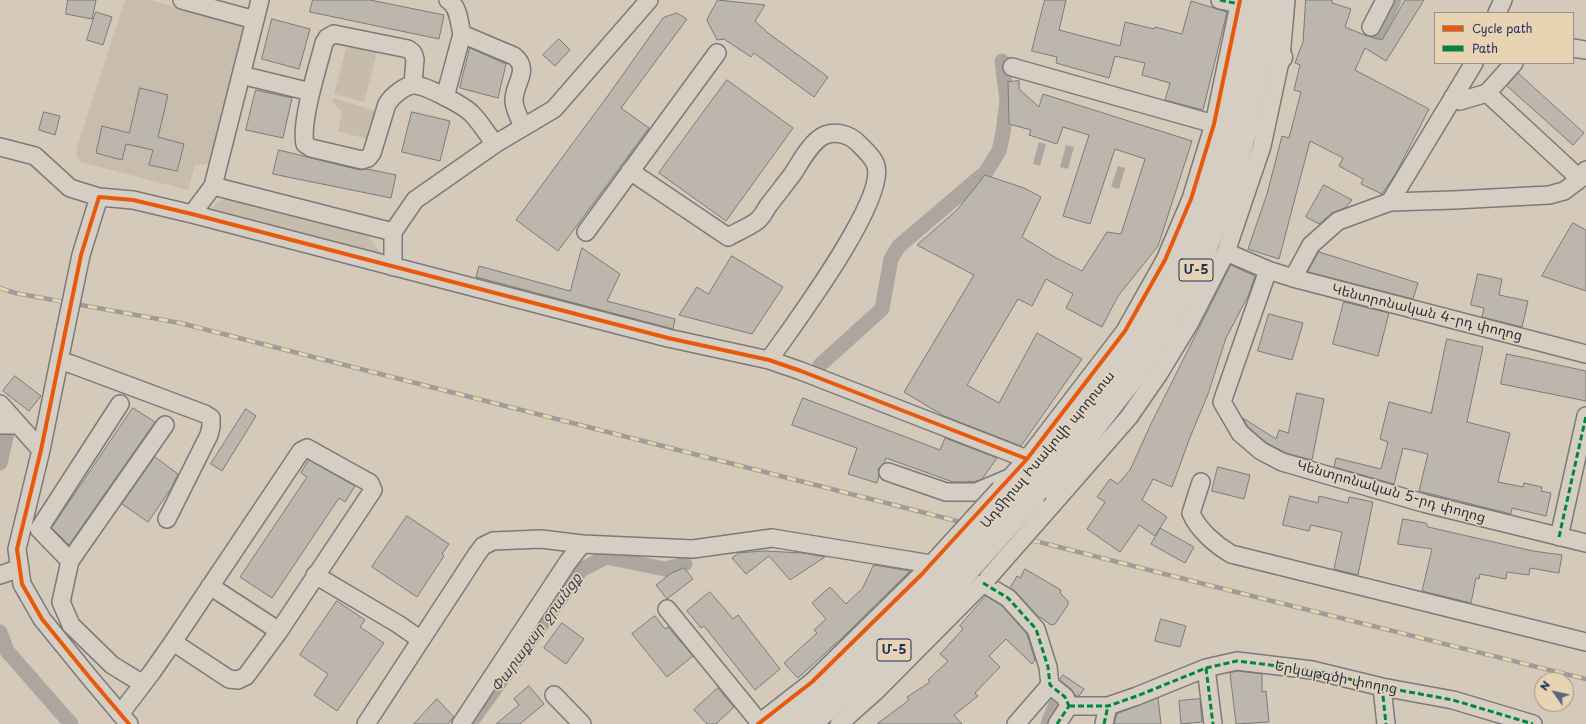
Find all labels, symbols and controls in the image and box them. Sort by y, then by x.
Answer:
legend [1434,12,1574,64]
text: Cycle path [1472,19,1533,37]
text: Path [1472,39,1498,57]
road number: Մ-5 [1179,259,1213,281]
street label: Կենտրոնական 4-րդ փողոց [1330,281,1524,345]
street label: Ադմիրալ Իսակովի պողոտա [977,368,1119,532]
street label: Կենտրոնական 5-րդ փողոց [1295,457,1487,527]
water label: Փարաքար ջրանցք [488,570,586,696]
road number: Մ-5 [877,639,911,661]
street label: Երկաթգծի փողոց [1273,658,1399,698]
north arrow [1534,672,1574,712]
text: N [1535,677,1554,694]

